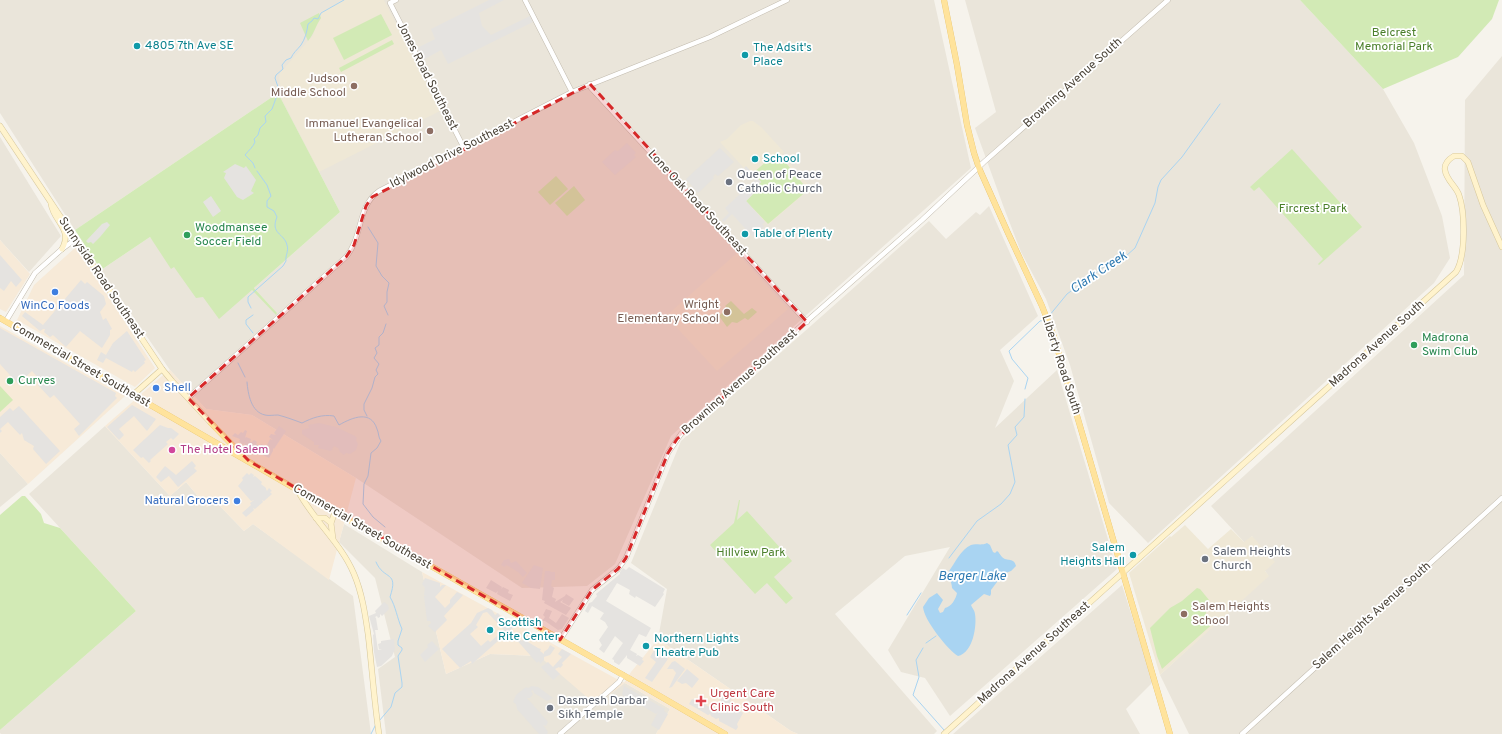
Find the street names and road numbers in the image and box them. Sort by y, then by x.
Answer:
street label: Jones Road Southeast [393,19,461,133]
street label: Browning Avenue South [1020,34,1126,132]
street label: Idylwood Drive Southeast [387,116,517,192]
street label: Lone Oak Road Southeast [644,147,750,259]
street label: Sunnyside Road Southeast [54,214,148,342]
street label: Madrona Avenue South [1326,297,1428,391]
street label: Liberty Road South [1037,313,1085,417]
street label: Commercial Street Southeast [9,319,153,411]
street label: Browning Avenue Southeast [679,326,801,438]
street label: Commercial Street Southeast [290,481,434,573]
street label: Salem Heights Avenue South [1309,558,1435,674]
street label: Madrona Avenue Southeast [974,598,1094,708]

